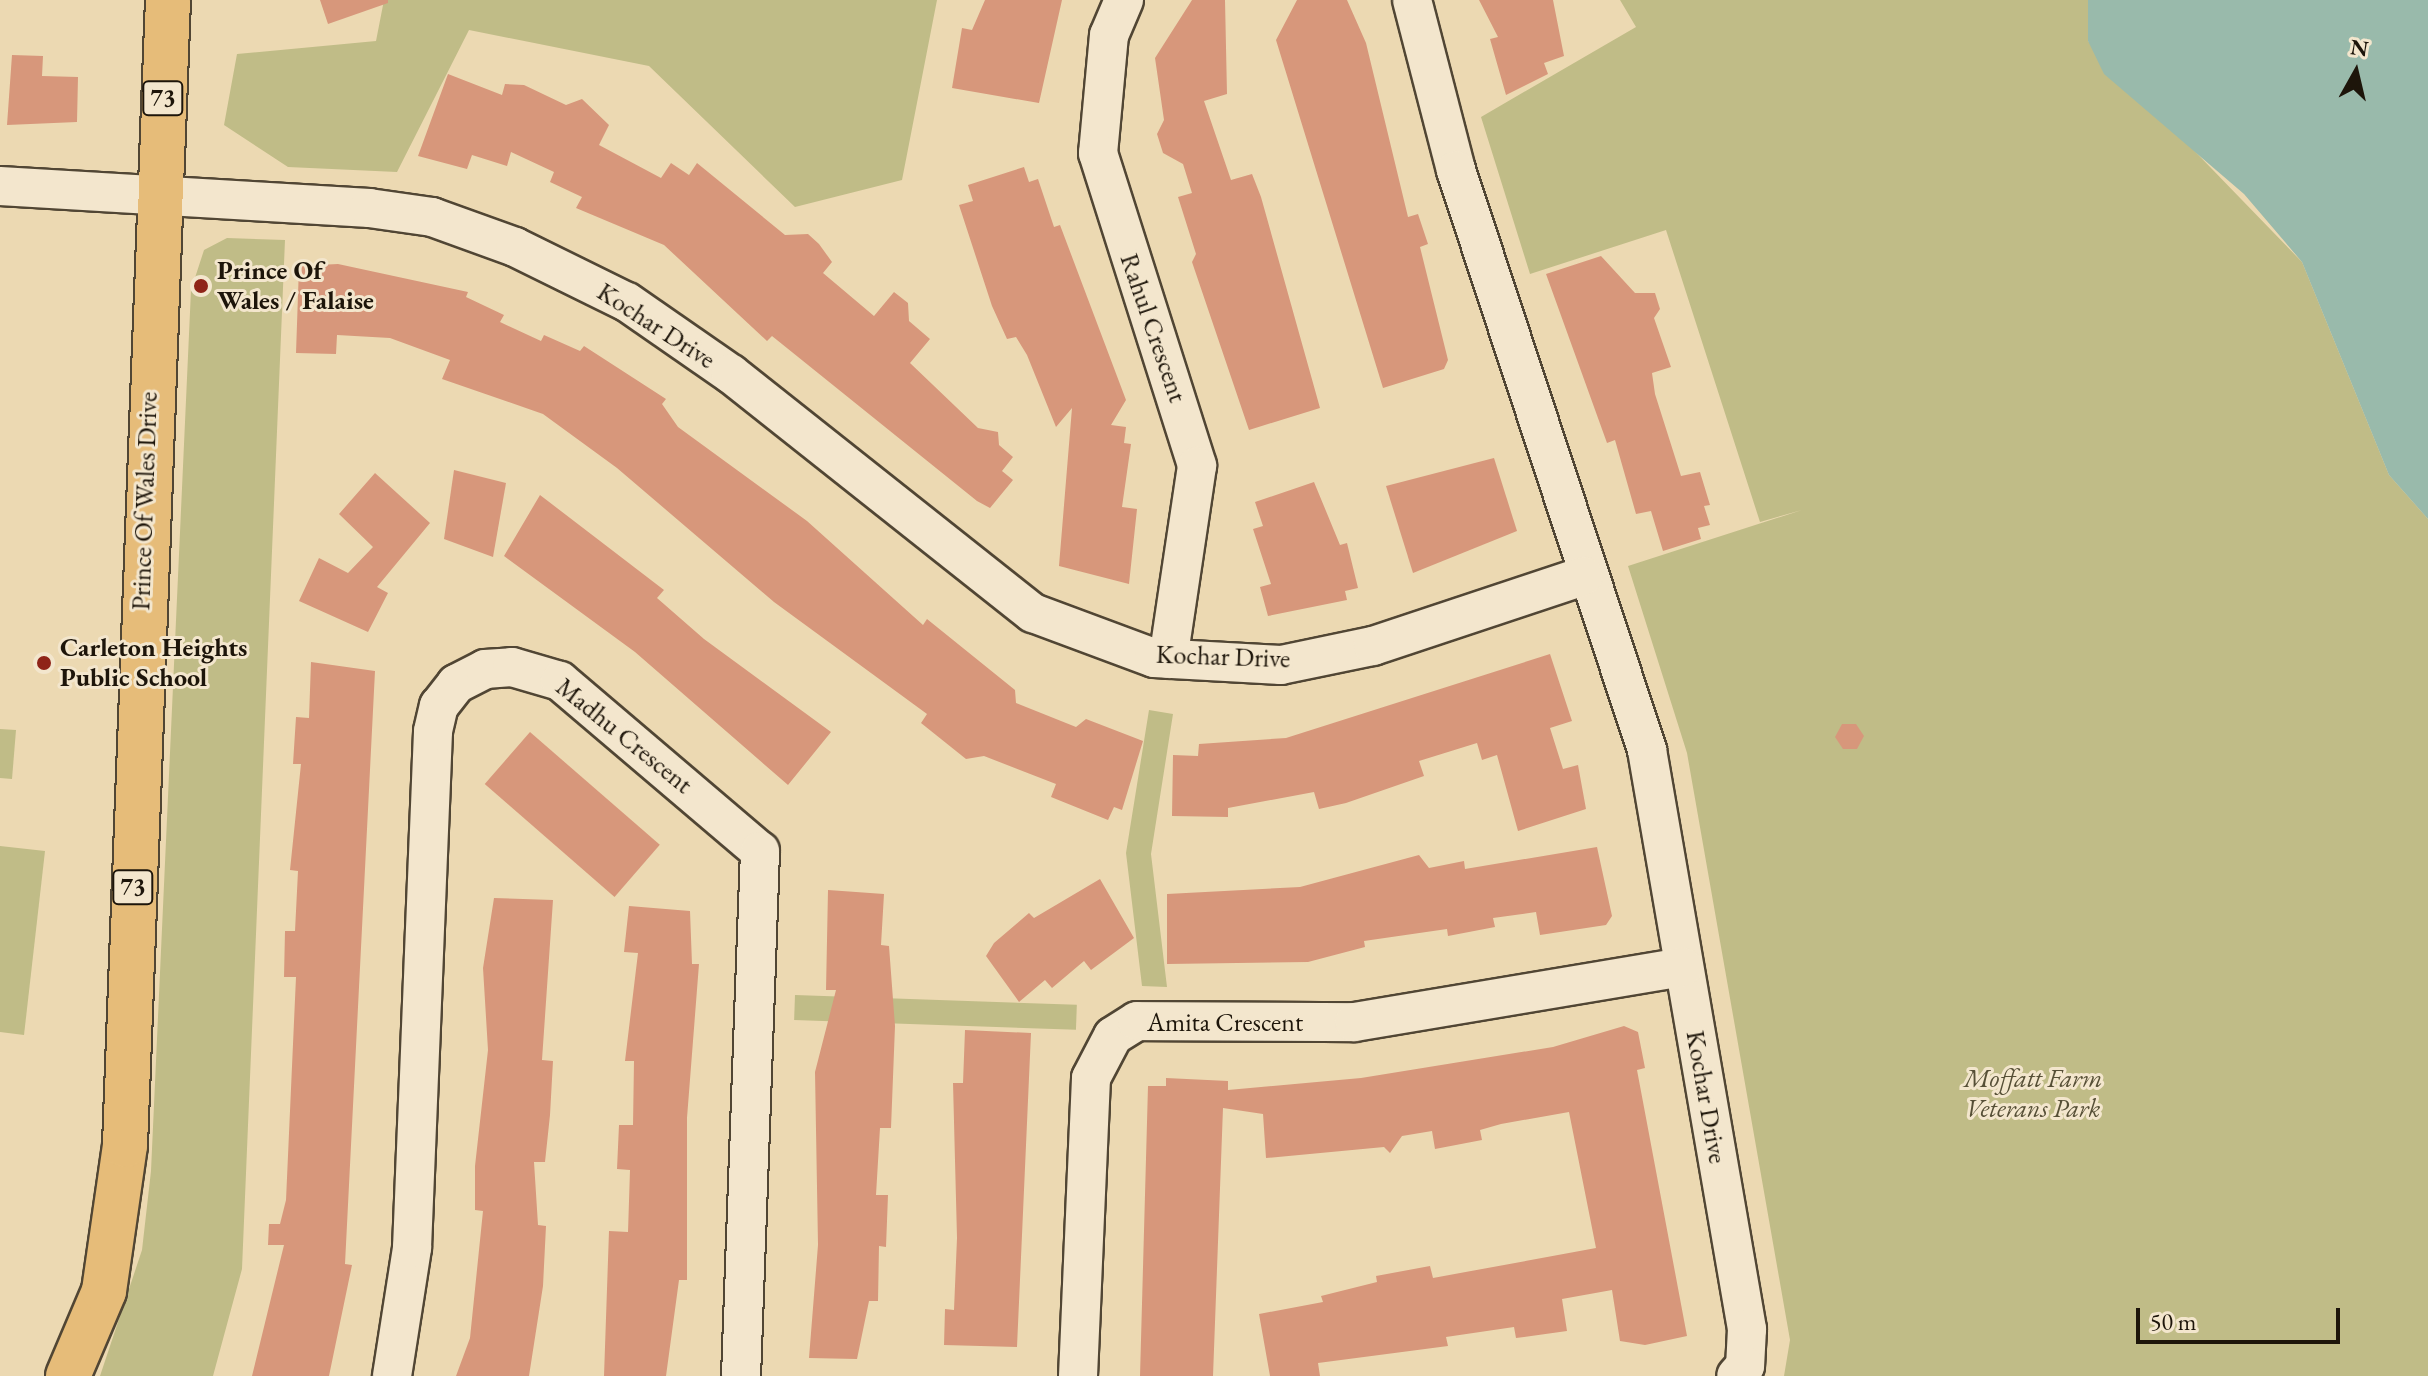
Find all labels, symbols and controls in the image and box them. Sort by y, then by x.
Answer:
north arrow [2316,32,2396,112]
text: N [2349,32,2370,63]
road number: 73 [141,78,185,118]
street label: Rahul Crescent [1113,250,1193,406]
place label: Prince Of Wales / Falaise [217,255,374,316]
street label: Kochar Drive [591,276,721,376]
marker: Prince Of Wales / Falaise [192,277,210,295]
street label: Prince Of Wales Drive [126,391,164,611]
place label: Carleton Heights Public School [60,632,247,694]
street label: Kochar Drive [1155,639,1291,675]
marker: Carleton Heights Public School [35,654,53,672]
street label: Madhu Crescent [549,671,699,801]
road number: 73 [111,867,155,907]
street label: Amita Crescent [1147,1007,1303,1039]
street label: Kochar Drive [1679,1028,1733,1166]
park label: Moffatt Farm Veterans Park [1964,1063,2102,1124]
scale bar [2140,1292,2344,1342]
text: 50 m [2150,1306,2197,1337]

